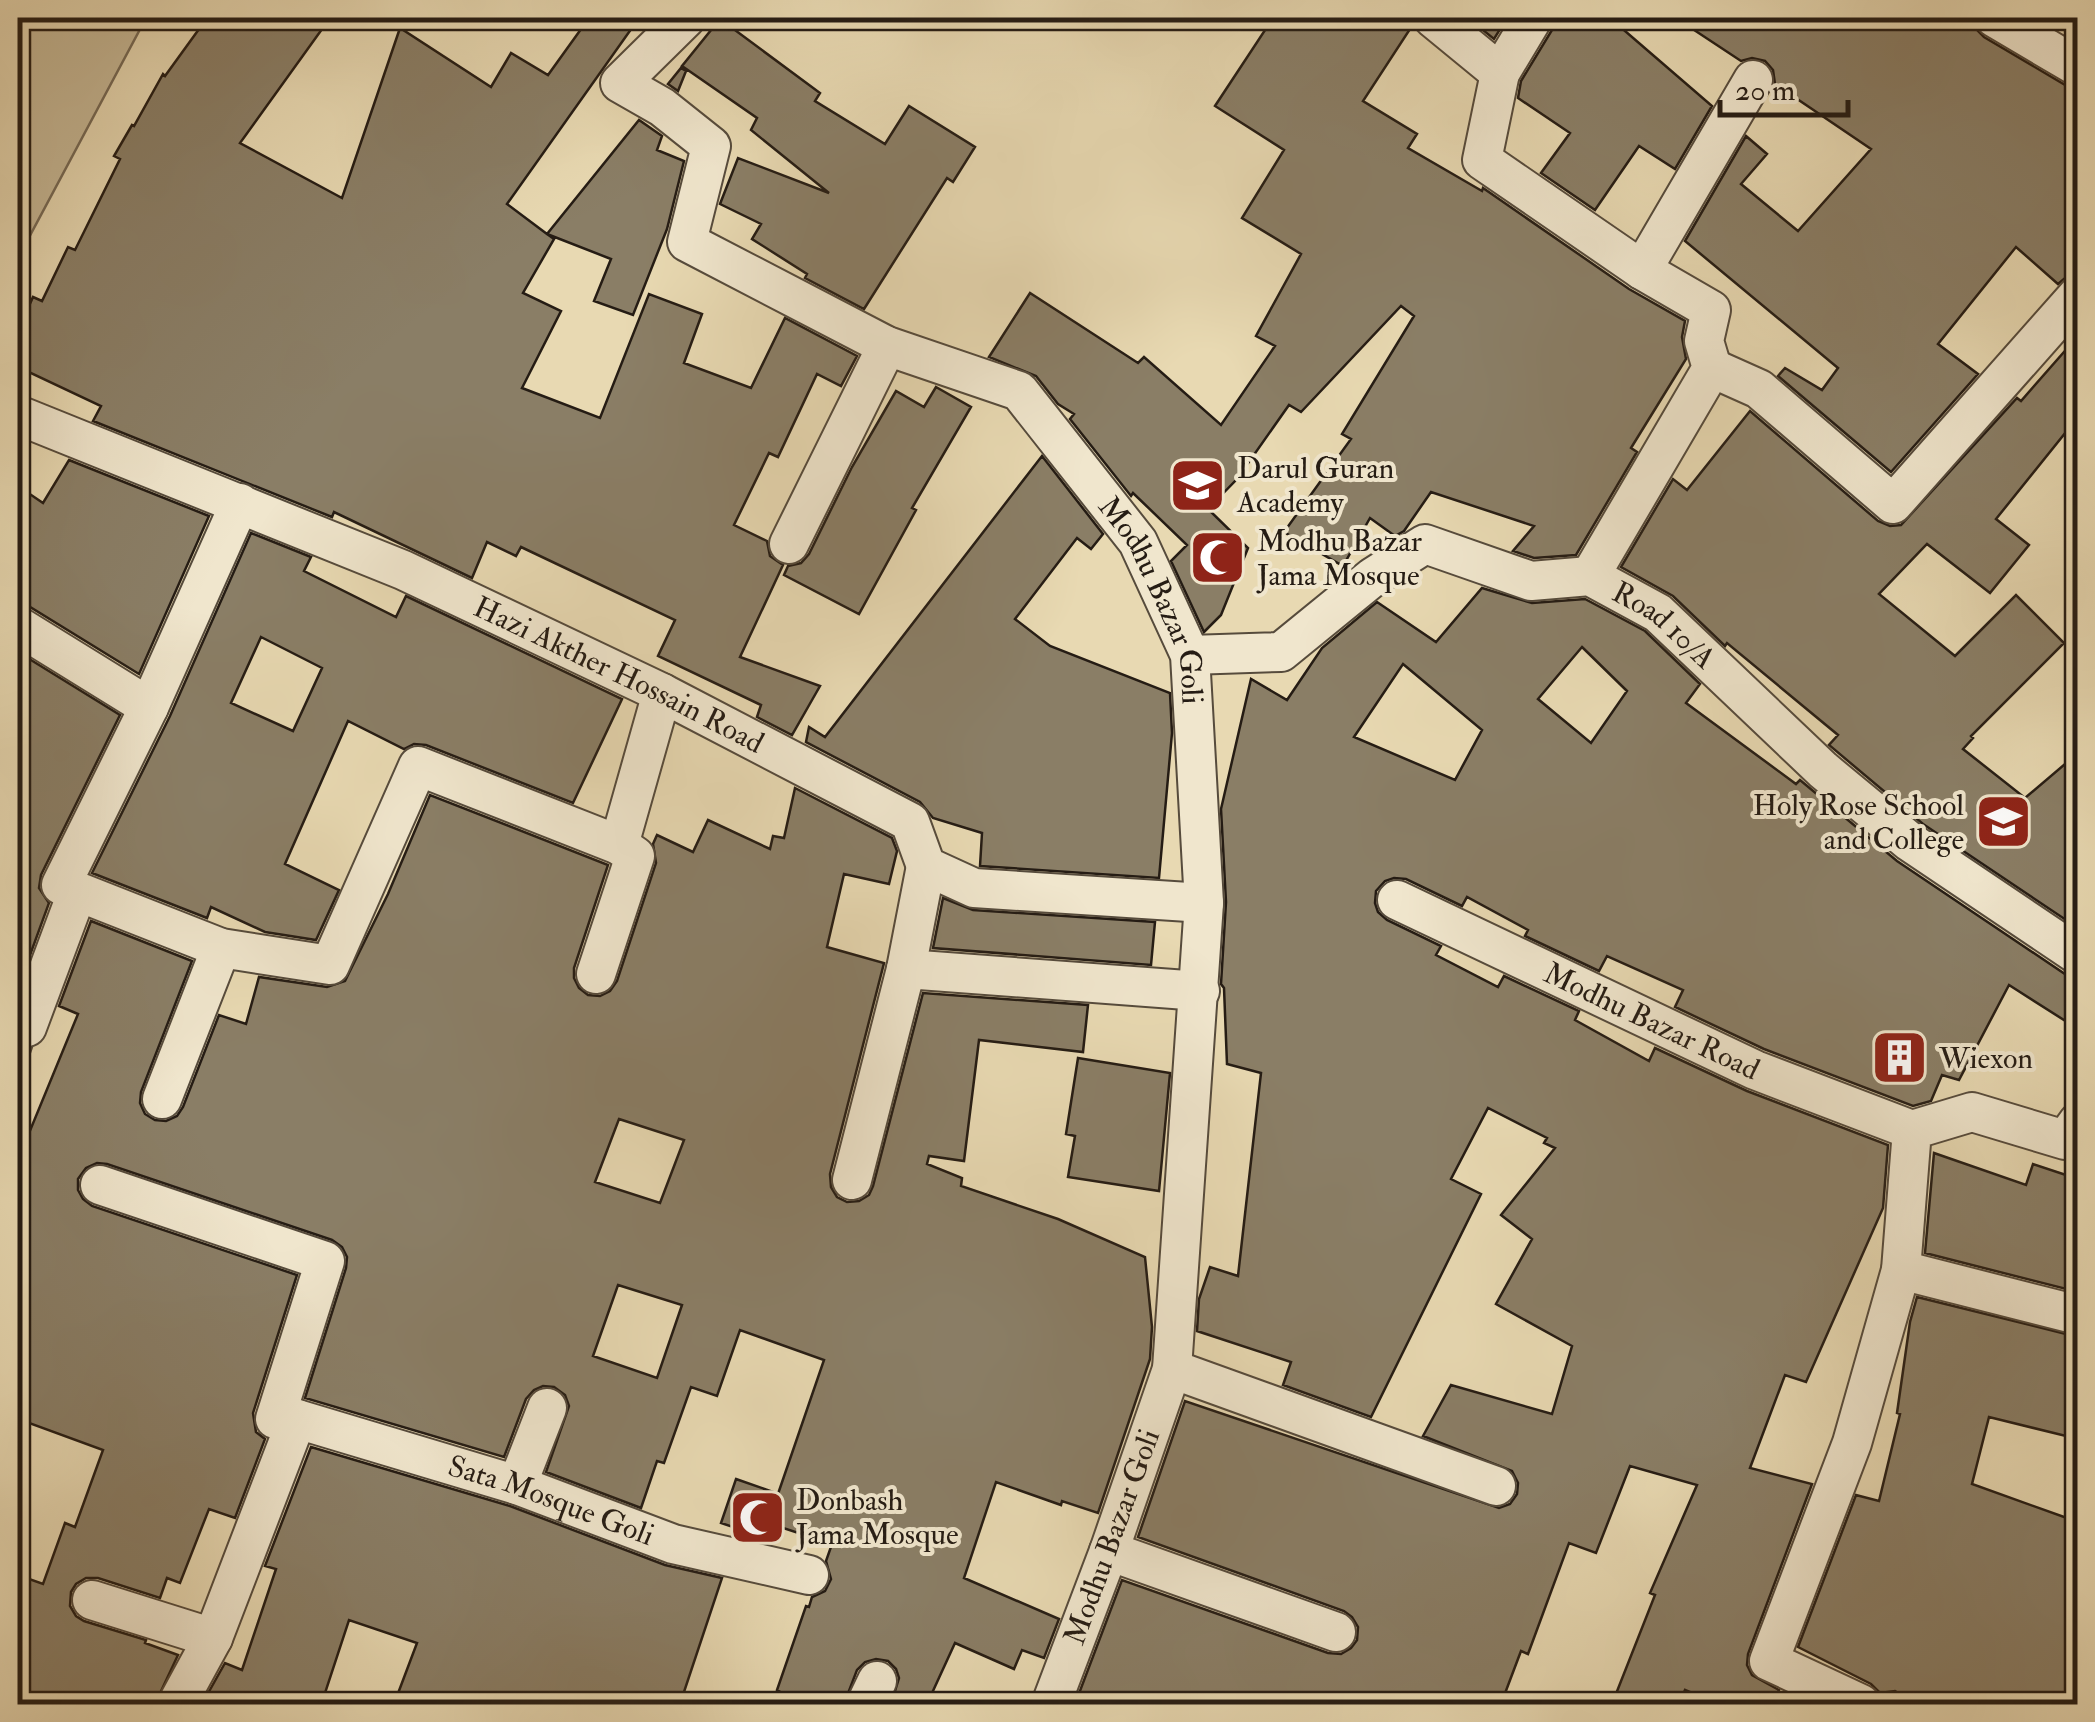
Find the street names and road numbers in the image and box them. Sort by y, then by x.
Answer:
street label: Modhu Bazar Goli [1091,489,1211,705]
street label: Road 10/A [1606,573,1723,677]
street label: Hazi Akther Hossain Road [468,588,771,761]
street label: Modhu Bazar Road [1538,954,1766,1088]
street label: Modhu Bazar Goli [1056,1424,1168,1650]
street label: Sata Mosque Goli [444,1447,659,1554]

